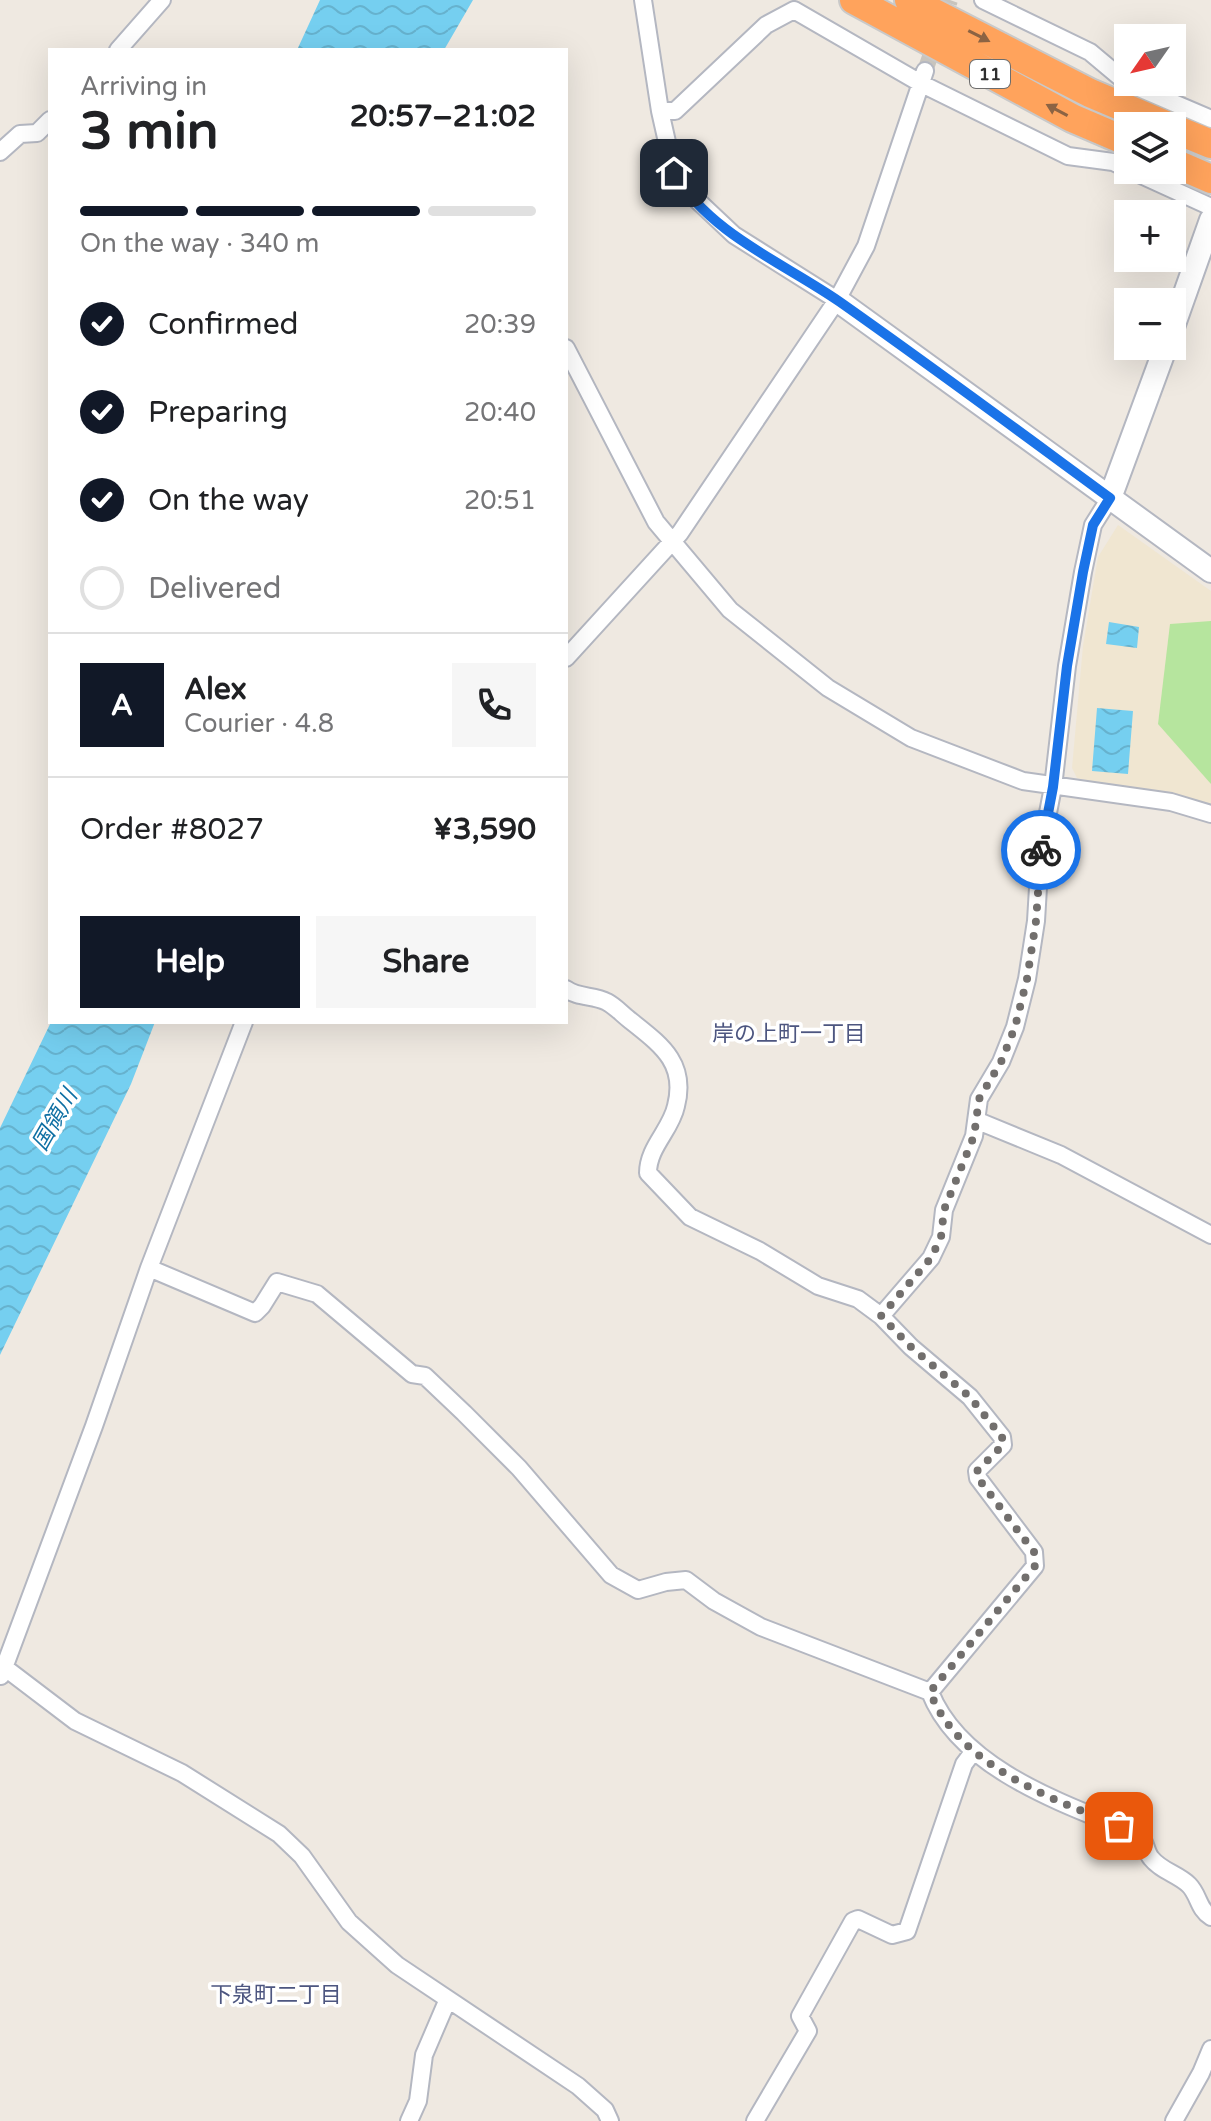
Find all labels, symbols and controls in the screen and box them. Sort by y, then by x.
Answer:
north arrow [1114,24,1186,96]
map controls [1114,24,1186,360]
one-way arrow [967,29,990,42]
road number: 11 [970,60,1010,88]
text: Arriving in [80,71,207,102]
text: 20:57–21:02 [350,98,536,135]
text: 3 min [80,100,219,163]
one-way arrow [1046,103,1068,117]
button: layers [1114,112,1186,184]
pin [640,139,708,207]
icon: home [652,151,696,195]
button: + [1114,200,1186,272]
text: On the way · 340 m [80,228,319,259]
button: − [1114,288,1186,360]
icon: check [80,302,124,346]
text: Confirmed [148,306,299,343]
text: 20:39 [464,309,536,340]
icon: check [80,390,124,434]
text: Preparing [148,394,288,431]
text: 20:40 [464,397,536,428]
icon: check [80,478,124,522]
text: On the way [148,482,309,519]
text: 20:51 [464,485,536,516]
text: Delivered [148,570,282,607]
button: phone [452,663,536,747]
text: Alex [184,671,247,708]
text: A [111,687,133,724]
text: Courier · 4.8 [184,708,334,739]
courier [1001,810,1081,890]
text: Order #8027 [80,811,264,848]
text: ¥3,590 [433,811,536,848]
icon: bike [1019,828,1063,872]
button: Help [80,916,300,1008]
button: Share [316,916,536,1008]
district label: 岸の上町一丁目 [712,1021,866,1047]
water label: 国領川 [27,1083,84,1155]
pin [1085,1792,1153,1860]
icon: bag [1097,1804,1141,1848]
district label: 下泉町二丁目 [210,1982,342,2008]

